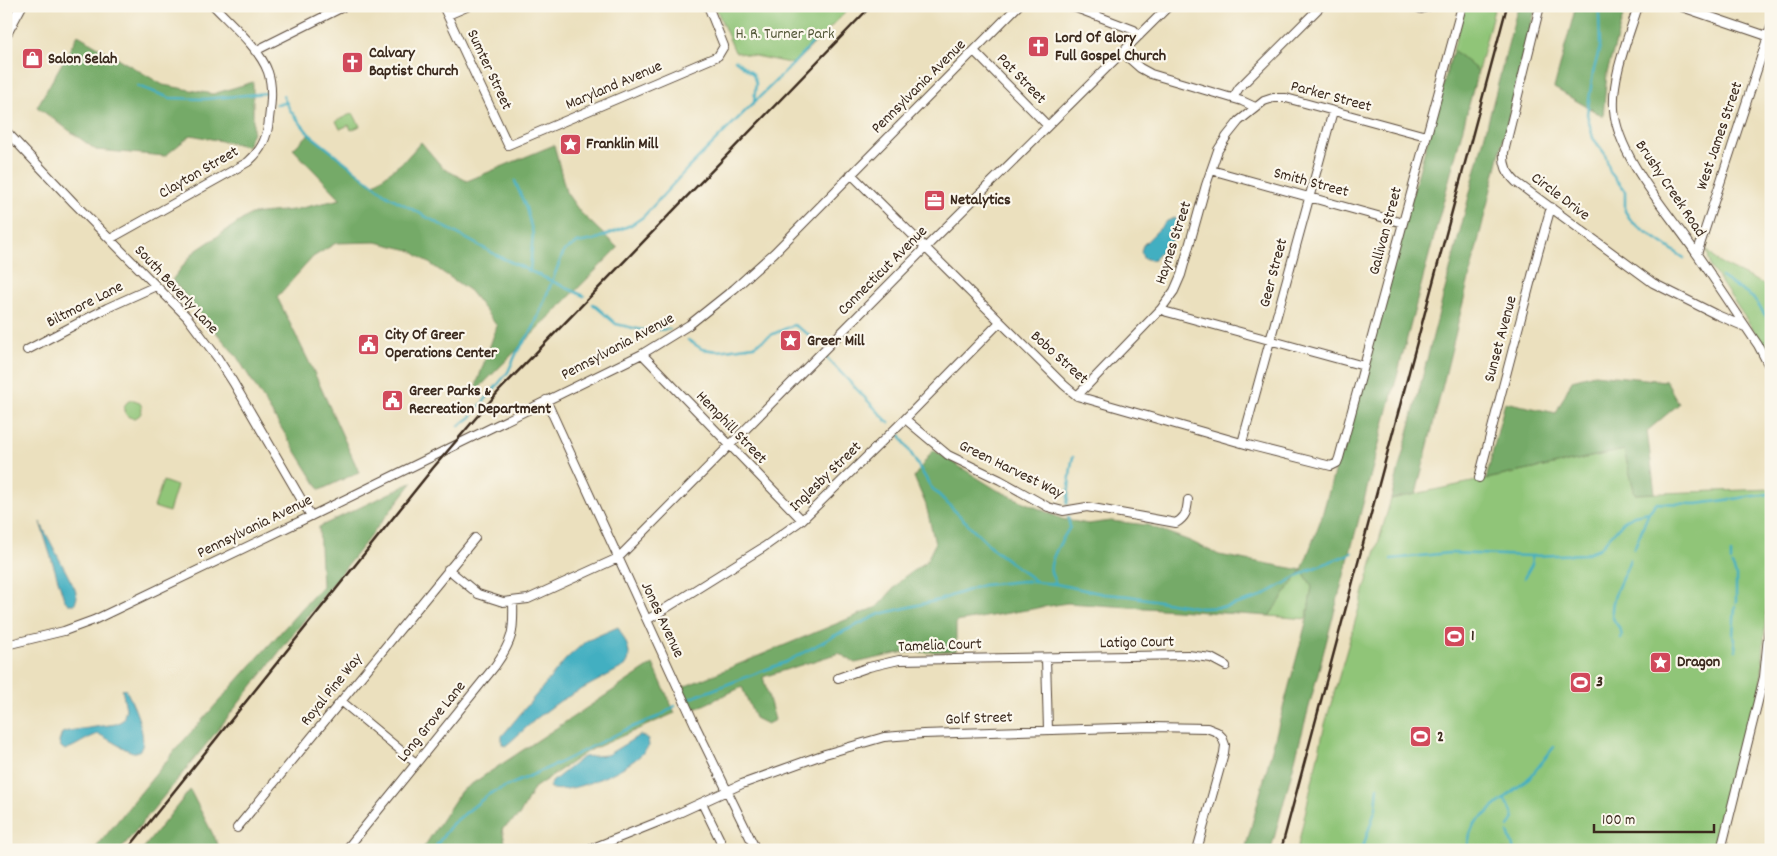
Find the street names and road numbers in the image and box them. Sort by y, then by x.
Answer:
street label: Sumter Street [460,26,518,114]
street label: Pennsylvania Avenue [866,34,972,140]
street label: Pat Street [991,48,1051,110]
street label: Maryland Avenue [562,55,666,117]
street label: Parker Street [1288,75,1374,119]
street label: West James Street [1691,79,1749,193]
street label: Brushy Creek Road [1629,136,1711,242]
street label: Clayton Street [155,141,243,205]
street label: Smith Street [1271,162,1351,204]
street label: Circle Drive [1526,167,1594,227]
street label: Gallivan Street [1363,184,1409,278]
street label: Haynes Street [1150,199,1198,287]
street label: Connecticut Avenue [833,221,933,321]
street label: Geer Street [1254,236,1294,310]
street label: South Beverly Lane [128,240,224,340]
street label: Biltmore Lane [43,276,127,334]
street label: Sunset Avenue [1478,293,1524,385]
street label: Pennsylvania Avenue [557,307,679,387]
street label: Bobo Street [1025,326,1093,390]
street label: Hemphill Street [690,386,772,470]
street label: Green Harvest Way [955,435,1068,506]
street label: Inglesby Street [785,436,867,518]
street label: Pennsylvania Avenue [194,489,316,565]
street label: Jones Avenue [634,578,690,662]
street label: Latigo Court [1100,631,1175,655]
street label: Tamelia Court [898,633,982,659]
street label: Royal Pine Way [295,648,369,731]
street label: Long Grove Lane [392,676,472,768]
street label: Golf Street [945,706,1013,732]

